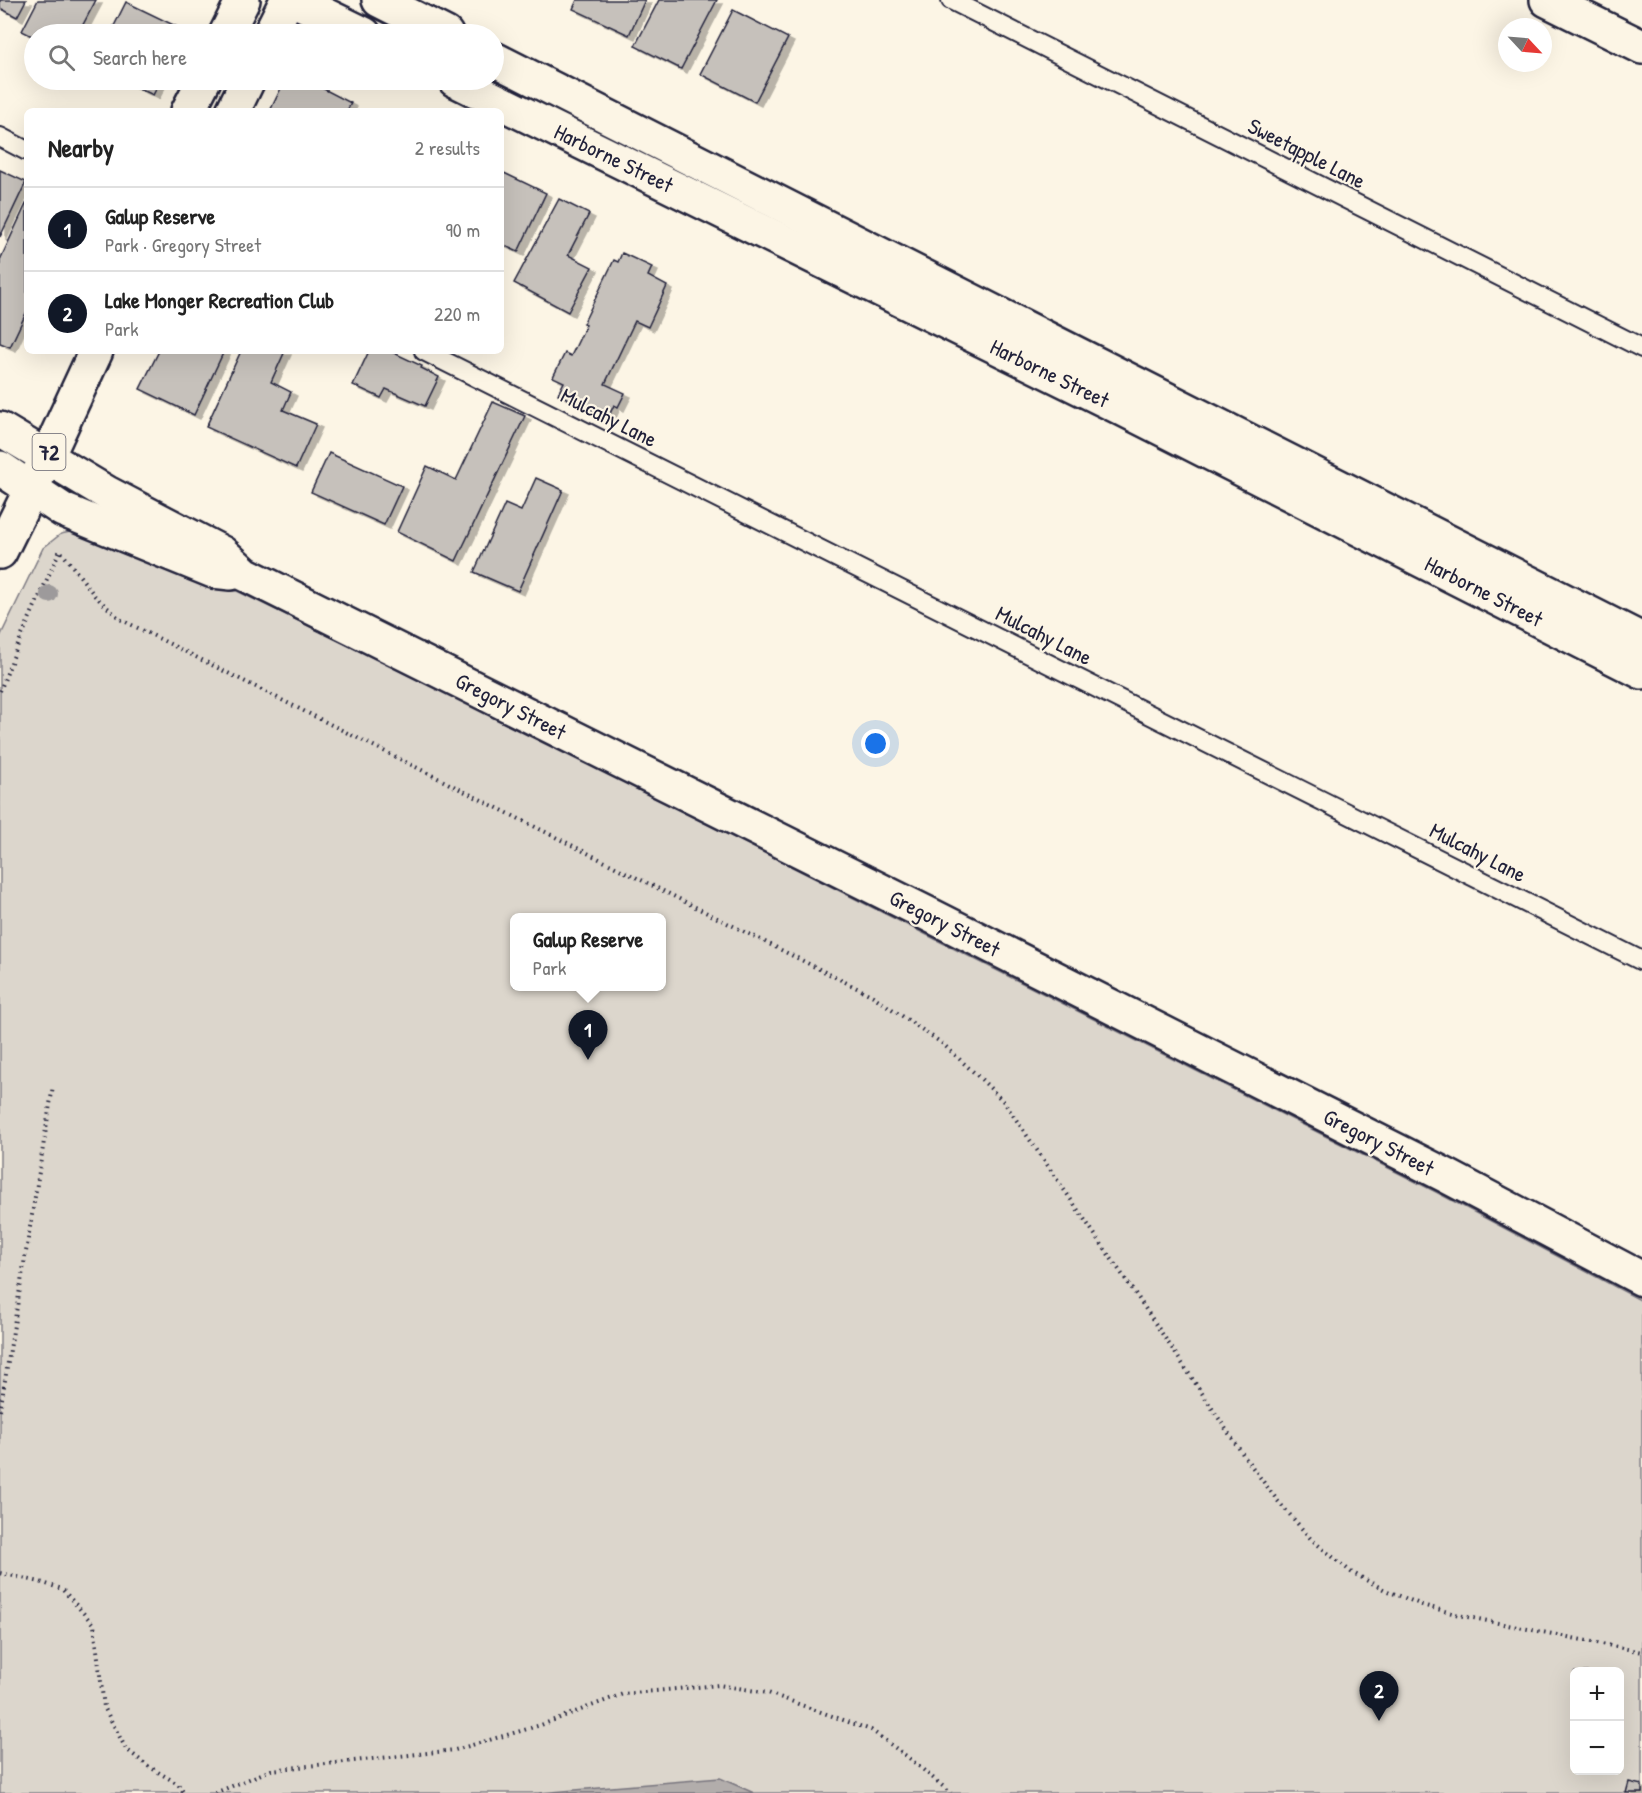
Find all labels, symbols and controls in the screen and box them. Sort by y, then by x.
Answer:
north arrow [1498,18,1552,72]
search box [24,24,504,90]
icon: search [45,41,78,74]
text: Search here [93,42,187,72]
street label: Sweetapple Lane [1243,111,1371,196]
street label: Harborne Street [550,116,679,200]
text: Nearby [48,130,114,165]
text: 2 results [415,134,480,161]
text: Galup Reserve [105,201,215,231]
text: 1 [64,216,71,243]
text: 90 m [446,216,480,243]
text: Park · Gregory Street [105,231,261,258]
text: Lake Monger Recreation Club [105,285,334,315]
text: 2 [63,300,72,327]
text: 220 m [434,300,480,327]
text: Park [105,315,138,342]
street label: Harborne Street [986,331,1115,415]
street label: Mulcahy Lane [556,380,662,454]
road number: 72 [32,434,66,470]
street label: Harborne Street [1420,548,1549,634]
street label: Mulcahy Lane [991,598,1097,672]
street label: Gregory Street [451,665,572,747]
your location [861,729,890,758]
street label: Mulcahy Lane [1425,815,1531,889]
street label: Gregory Street [885,882,1006,964]
popup [510,913,666,991]
text: Galup Reserve [533,924,643,954]
text: Park [533,954,566,981]
pin: 1 [568,1010,608,1060]
street label: Gregory Street [1319,1101,1440,1183]
map controls [1570,1667,1624,1775]
button: + [1570,1667,1624,1721]
pin: 2 [1360,1672,1398,1721]
button: − [1570,1721,1624,1775]

